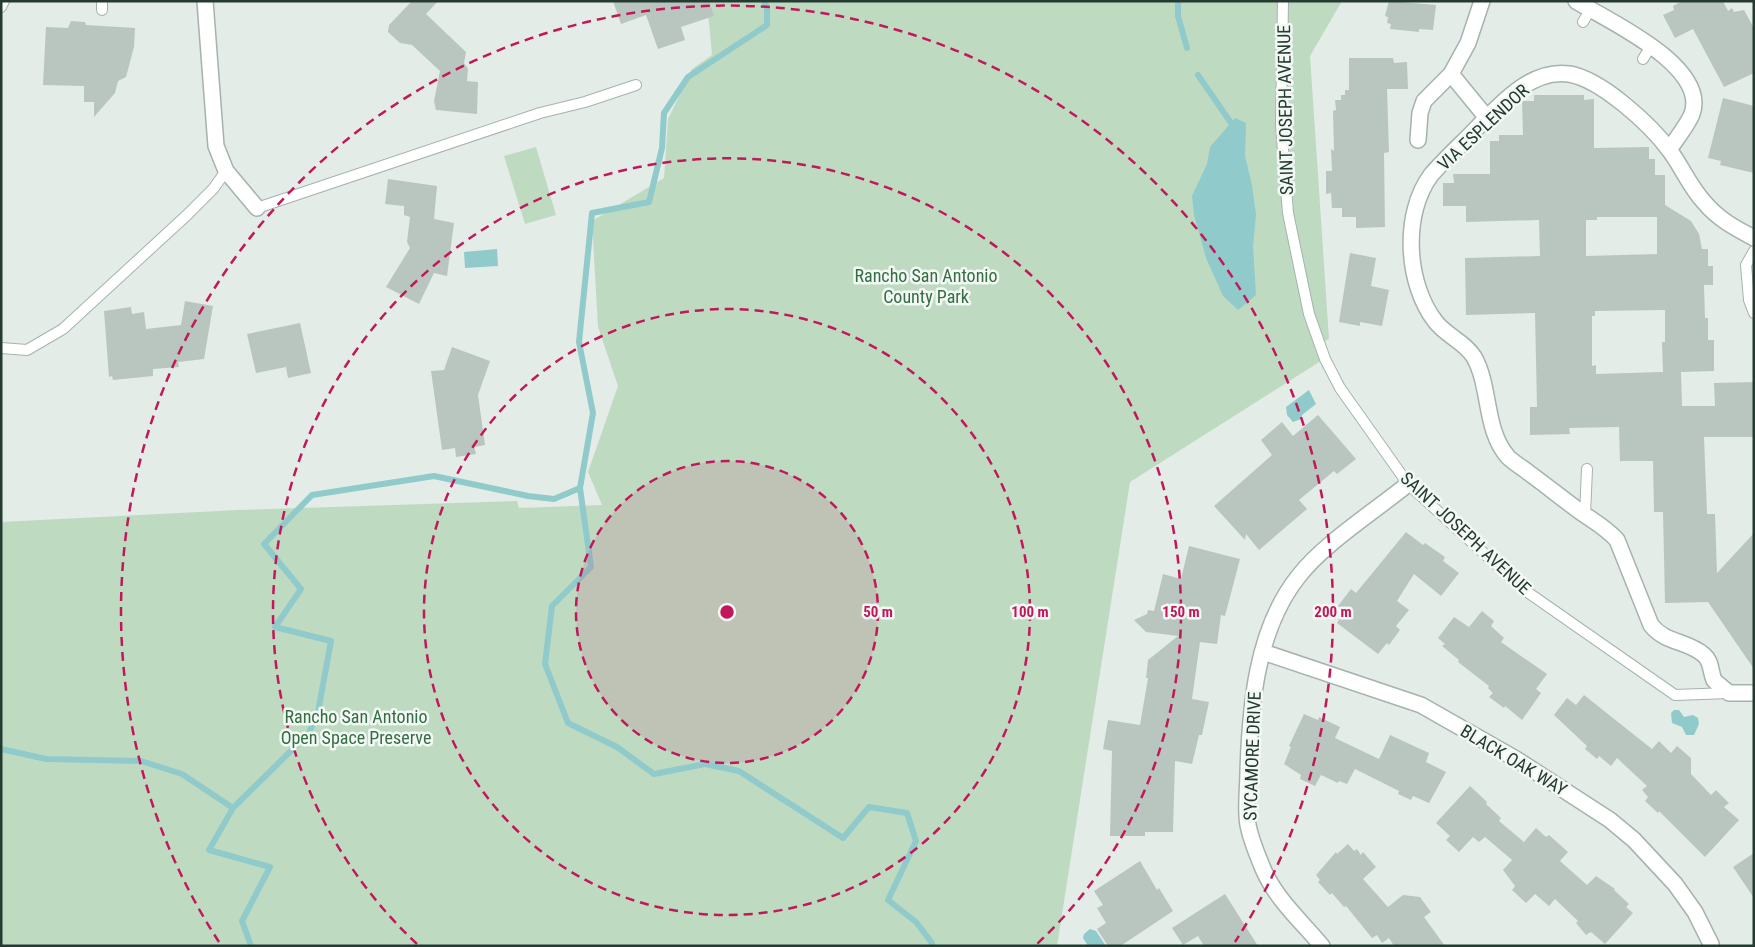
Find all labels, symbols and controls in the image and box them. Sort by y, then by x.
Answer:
street label: SAINT JOSEPH AVENUE [1273,25,1297,195]
street label: VIA ESPLENDOR [1433,79,1533,175]
park label: Rancho San Antonio County Park [854,265,998,307]
street label: SAINT JOSEPH AVENUE [1397,467,1535,599]
centre of rings [718,603,736,621]
text: 50 m [863,603,893,621]
text: 100 m [1011,603,1049,621]
text: 150 m [1162,603,1200,621]
text: 200 m [1314,603,1352,621]
street label: SYCAMORE DRIVE [1239,691,1265,821]
park label: Rancho San Antonio Open Space Preserve [281,706,431,748]
street label: BLACK OAK WAY [1457,720,1571,800]

